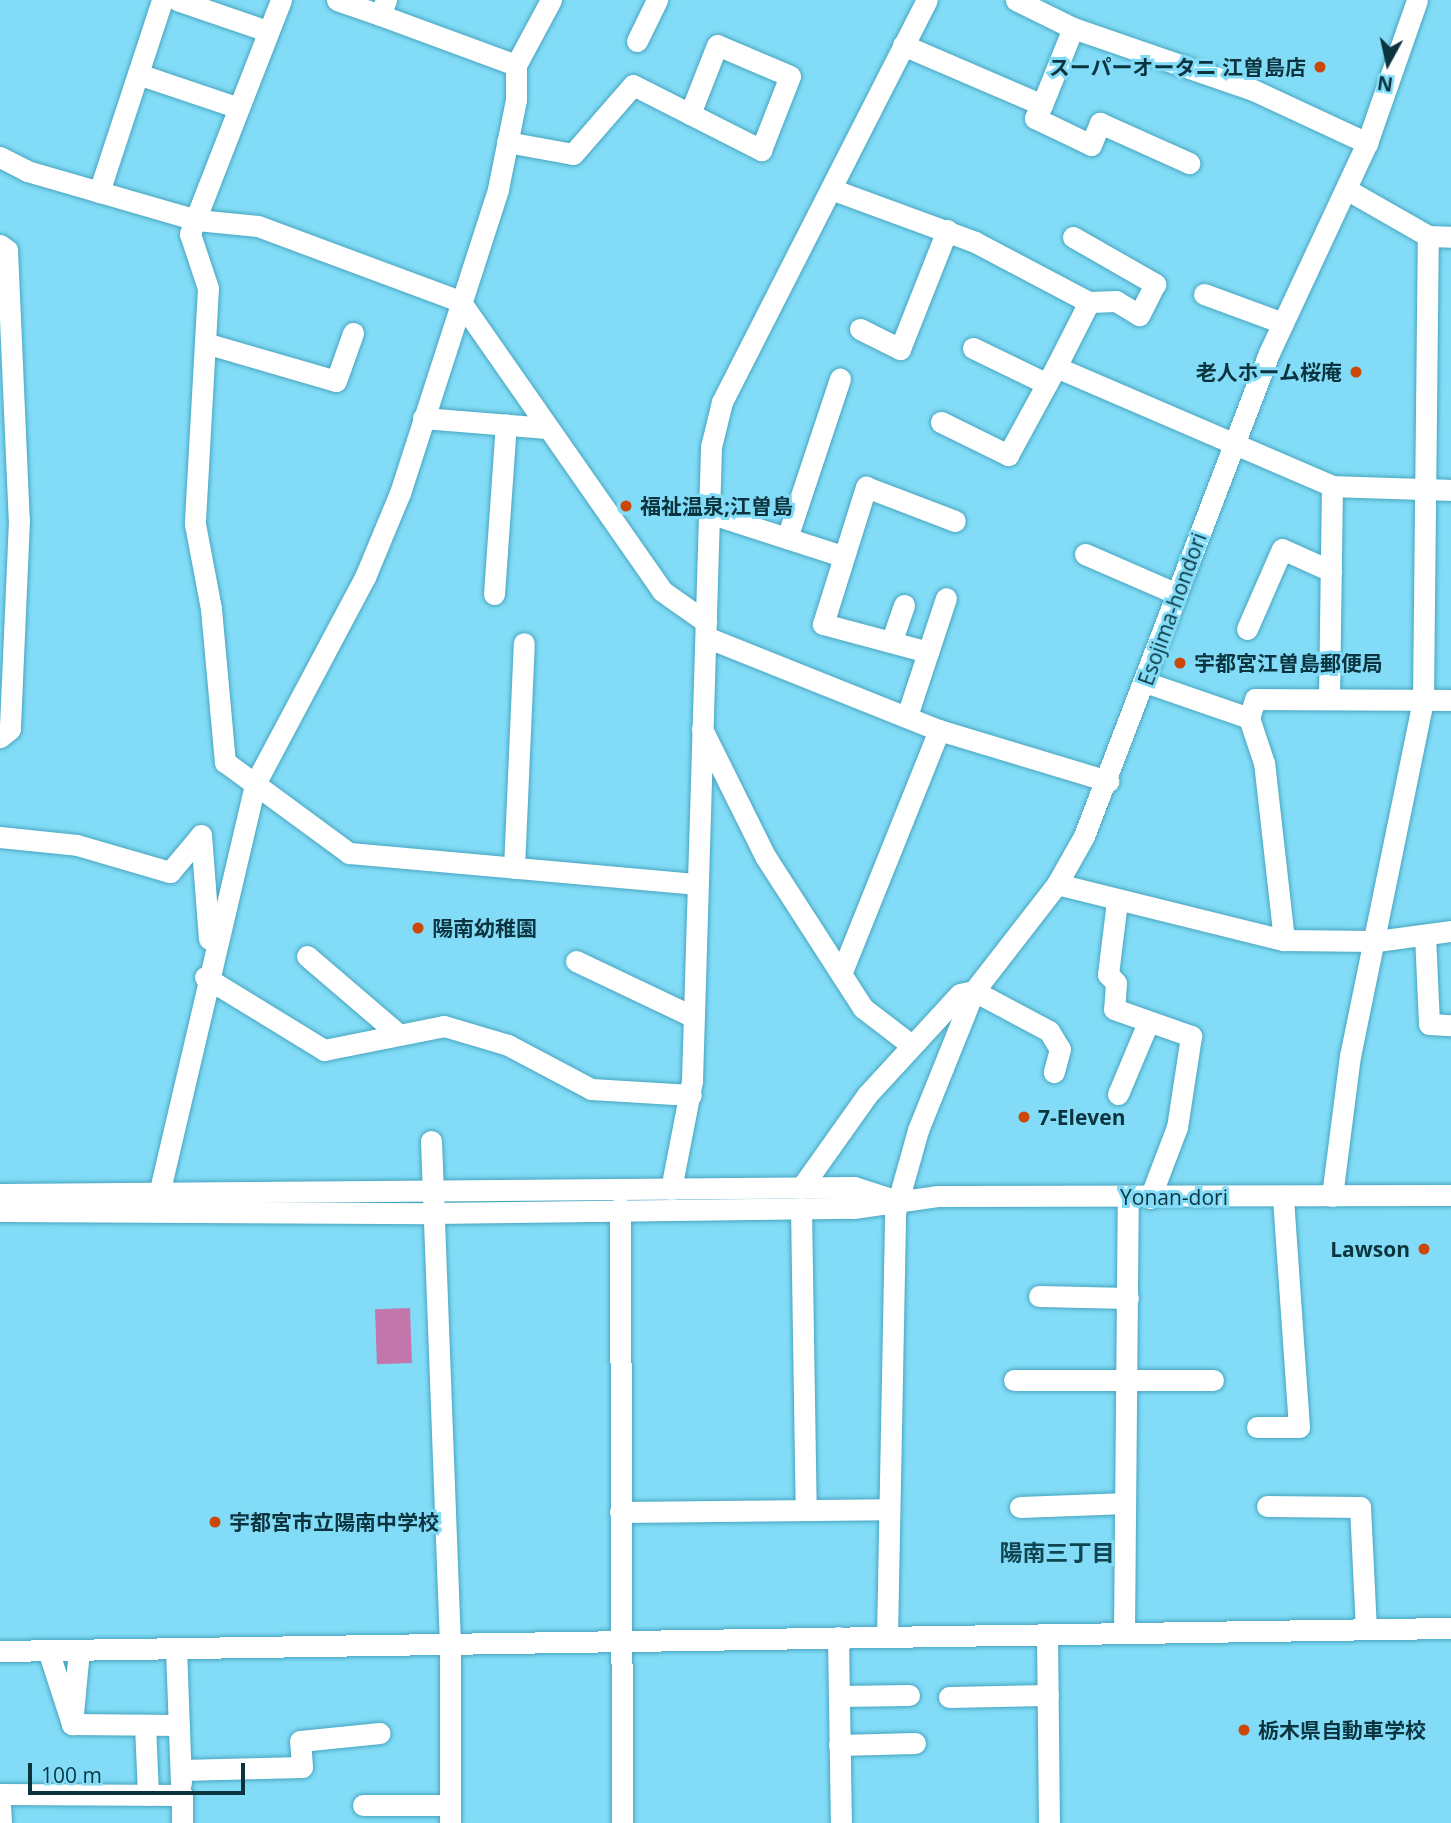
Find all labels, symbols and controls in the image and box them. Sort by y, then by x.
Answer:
north arrow [1353,28,1423,98]
place label: スーパーオータニ 江曽島店 [1049,54,1306,80]
marker: スーパーオータニ 江曽島店 [1312,59,1328,75]
text: N [1376,70,1395,98]
place label: 老人ホーム桜庵 [1195,359,1342,385]
marker: 老人ホーム桜庵 [1348,364,1364,380]
place label: 福祉温泉;江曽島 [640,493,793,519]
marker: 福祉温泉;江曽島 [618,498,634,514]
street label: Esojima-hondori [1133,529,1211,689]
place label: 宇都宮江曽島郵便局 [1194,650,1383,676]
marker: 宇都宮江曽島郵便局 [1172,655,1188,671]
place label: 陽南幼稚園 [432,915,537,941]
marker: 陽南幼稚園 [410,920,426,936]
place label: 7-Eleven [1038,1104,1125,1130]
marker: 7-Eleven [1016,1109,1032,1125]
street label: Yonan-dori [1120,1184,1228,1210]
place label: Lawson [1330,1236,1410,1262]
marker: Lawson [1416,1241,1432,1257]
place label: 宇都宮市立陽南中学校 [229,1509,439,1535]
marker: 宇都宮市立陽南中学校 [207,1514,223,1530]
district label: 陽南三丁目 [1000,1538,1114,1566]
place label: 栃木県自動車学校 [1258,1717,1426,1743]
marker: 栃木県自動車学校 [1236,1722,1252,1738]
scale bar [32,1750,248,1794]
text: 100 m [41,1761,102,1789]

